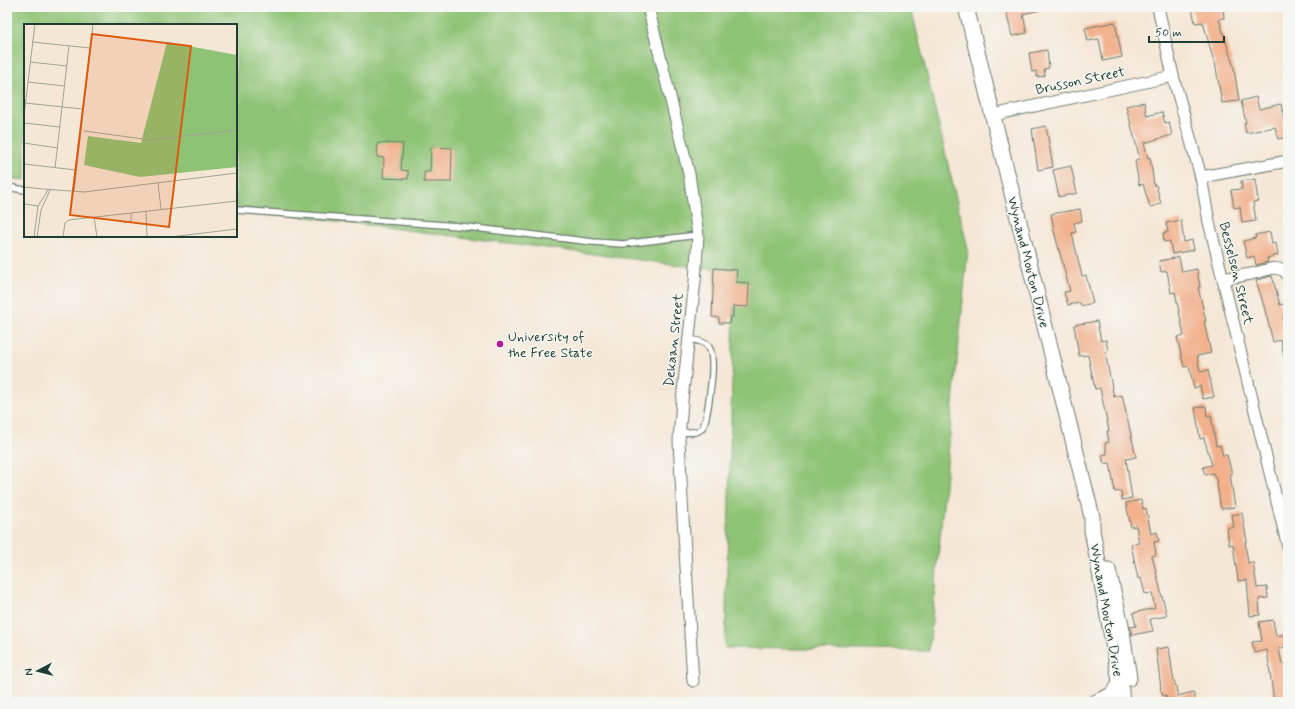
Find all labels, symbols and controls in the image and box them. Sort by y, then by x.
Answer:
scale bar [1149,18,1224,44]
inset map [24,24,237,237]
text: 50 m [1155,25,1182,41]
street label: Brusson Street [1034,63,1127,99]
street label: Wynand Mouton Drive [1003,195,1053,330]
street label: Besselsen Street [1215,220,1258,327]
street label: Dekaan Street [660,292,688,388]
place label: University of the Free State [508,328,593,362]
marker: University of the Free State [495,339,505,349]
street label: Wynand Mouton Drive [1085,542,1127,678]
north arrow [18,651,58,691]
text: N [22,668,36,677]

